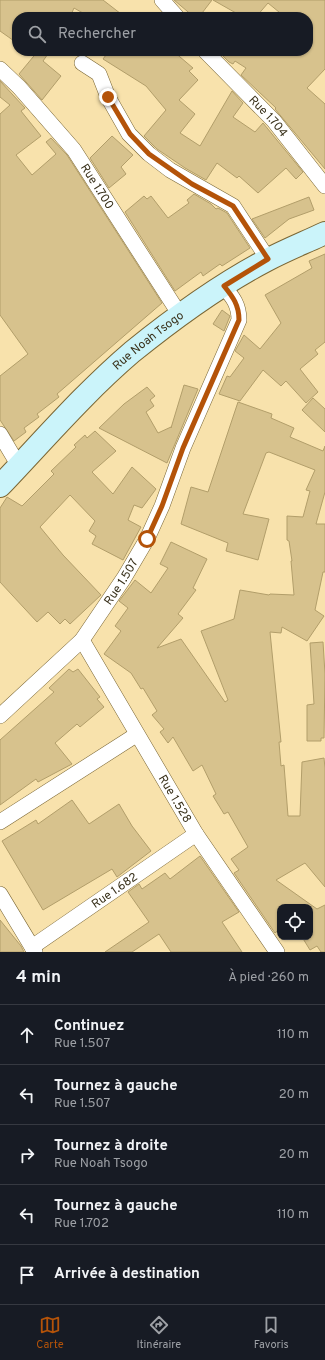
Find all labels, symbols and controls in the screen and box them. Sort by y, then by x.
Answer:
search box [12,12,313,56]
icon: search [26,23,48,45]
text: Rechercher [58,25,136,44]
route end [99,88,117,106]
street label: Rue 1.704 [245,93,291,141]
street label: Rue 1.700 [76,161,117,213]
street label: Rue Noah Tsogo [110,308,188,374]
route start [138,530,156,548]
street label: Rue 1.507 [101,556,143,608]
street label: Rue 1.528 [154,772,195,826]
street label: Rue 1.682 [89,870,141,913]
map controls [277,904,313,940]
button: locate [277,904,313,940]
text: 4 min [16,967,61,989]
text: À pied · 260 m [228,970,309,986]
text: Continuez [54,1017,124,1036]
icon: ahead [16,1024,38,1046]
text: 110 m [277,1027,309,1043]
text: Rue 1.507 [54,1036,110,1052]
text: Tournez à gauche [54,1077,178,1096]
icon: left [16,1084,38,1106]
text: 20 m [279,1087,309,1103]
text: Rue 1.507 [54,1096,110,1112]
text: Tournez à droite [54,1137,168,1156]
icon: right [16,1144,38,1166]
text: 20 m [279,1147,309,1163]
text: Rue Noah Tsogo [54,1156,148,1172]
text: Tournez à gauche [54,1197,178,1216]
icon: left [16,1204,38,1226]
text: 110 m [277,1207,309,1223]
text: Rue 1.702 [54,1216,109,1232]
icon: arrive [16,1264,38,1286]
text: Arrivée à destination [54,1265,200,1284]
tab: Carte [36,1314,64,1352]
tab: Itinéraire [136,1314,181,1352]
tab: Favoris [254,1314,289,1352]

